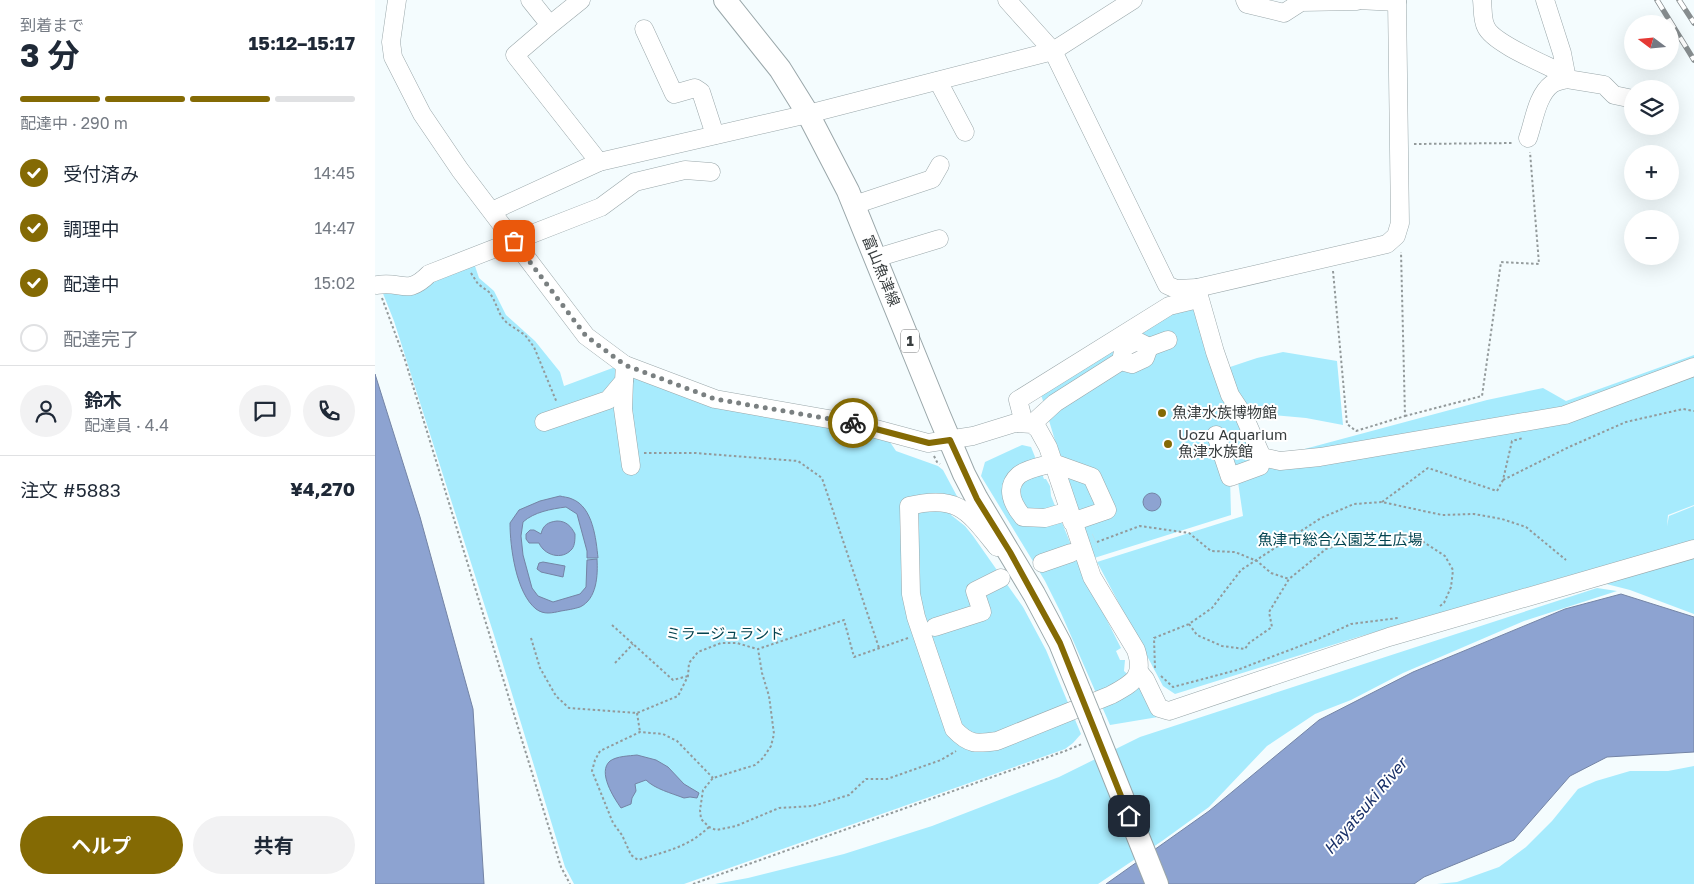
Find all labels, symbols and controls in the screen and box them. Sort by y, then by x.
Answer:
text: 到着まで [20,15,84,35]
north arrow [1624,15,1679,70]
map controls [1624,15,1679,265]
text: 15:12–15:17 [249,31,355,54]
text: 3 分 [20,36,80,74]
button: layers [1624,80,1679,135]
text: 配達中 · 290 m [20,113,128,133]
button: + [1624,145,1679,200]
icon: check [20,159,48,187]
text: 受付済み [63,162,139,185]
text: 14:45 [314,163,355,183]
button: − [1624,210,1679,265]
icon: check [20,214,48,242]
text: 調理中 [63,217,120,240]
text: 14:47 [314,218,355,238]
pin [493,220,535,262]
icon: bag [500,227,528,255]
street label: 富山魚津線 [860,232,904,309]
icon: check [20,269,48,297]
text: 配達中 [63,272,120,295]
text: 15:02 [314,273,355,293]
text: 配達完了 [63,327,139,350]
road number: 1 [901,330,919,352]
button: person [20,385,72,437]
button: chat [239,385,291,437]
button: phone [303,385,355,437]
text: 鈴木 [84,388,122,411]
courier [828,398,878,448]
place label: 魚津水族博物館 [1172,403,1277,421]
marker: 魚津水族博物館 [1156,407,1168,419]
icon: bike [839,409,867,437]
text: 配達員 · 4.4 [84,415,169,435]
place label: Uozu Aquarium 魚津水族館 [1178,425,1287,460]
marker: Uozu Aquarium 魚津水族館 [1162,438,1174,450]
text: ¥4,270 [290,477,355,500]
text: 注文 #5883 [20,478,121,501]
park label: 魚津市総合公園芝生広場 [1257,530,1423,548]
park label: ミラージュランド [666,624,784,642]
water label: Hayatsuki River [1319,752,1413,858]
pin [1108,795,1150,837]
icon: home [1115,802,1143,830]
button: ヘルプ [20,816,183,874]
button: 共有 [193,816,355,874]

